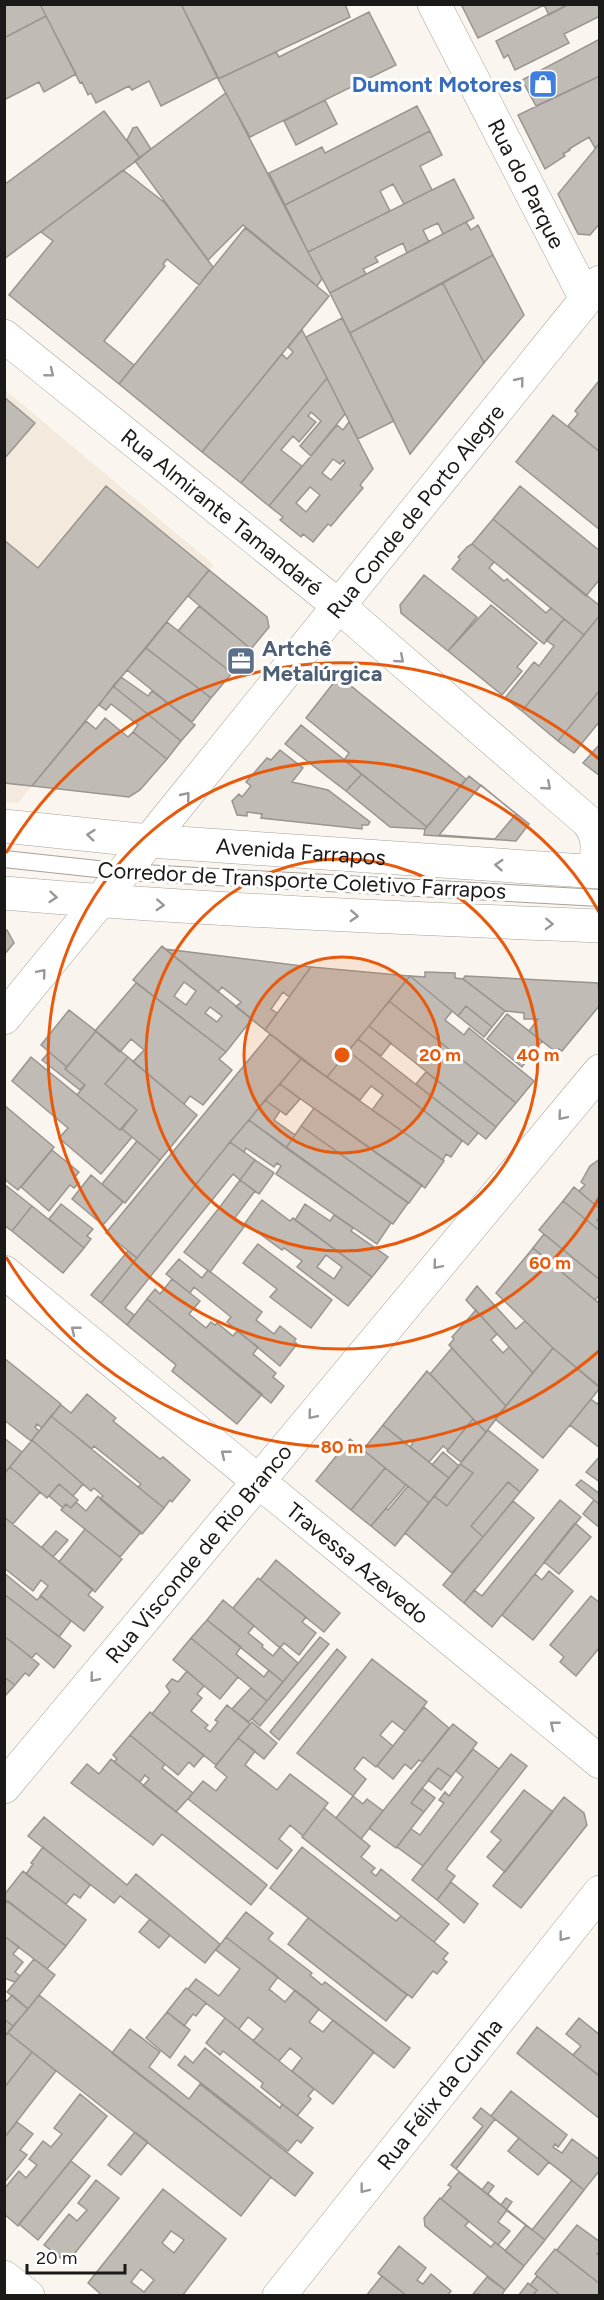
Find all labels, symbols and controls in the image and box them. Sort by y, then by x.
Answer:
shop icon: Dumont Motores [527,68,559,100]
place label: Dumont Motores [352,71,522,98]
street label: Rua do Parque [482,114,571,253]
one-way arrow [43,365,54,376]
one-way arrow [513,376,524,387]
street label: Rua Conde de Porto Alegre [321,399,510,624]
street label: Rua Almirante Tamandaré [116,423,328,601]
place label: Artchê Metalúrgica [262,635,382,687]
office icon: Artchê Metalúrgica [225,645,257,677]
one-way arrow [393,652,404,663]
one-way arrow [540,779,551,790]
one-way arrow [179,792,190,803]
one-way arrow [86,829,96,842]
street label: Avenida Farrapos [215,833,387,871]
street label: Corredor de Transporte Coletivo Farrapos [97,856,507,905]
one-way arrow [495,859,504,872]
one-way arrow [48,890,57,903]
one-way arrow [155,898,164,911]
one-way arrow [350,909,359,922]
one-way arrow [545,918,554,931]
one-way arrow [34,969,45,980]
text: 20 m [419,1044,461,1066]
text: 40 m [516,1044,560,1066]
centre of rings [332,1045,352,1065]
one-way arrow [558,1109,569,1120]
text: 60 m [529,1252,571,1274]
one-way arrow [433,1258,444,1269]
one-way arrow [71,1326,82,1337]
one-way arrow [309,1408,320,1419]
text: 80 m [321,1436,363,1458]
street label: Rua Visconde de Rio Branco [100,1439,298,1669]
one-way arrow [221,1450,232,1461]
street label: Travessa Azevedo [281,1497,434,1630]
one-way arrow [90,1672,101,1683]
one-way arrow [550,1721,561,1732]
one-way arrow [560,1931,571,1942]
street label: Rua Félix da Cunha [371,2013,508,2176]
one-way arrow [360,2182,371,2193]
scale bar [27,2237,124,2275]
text: 20 m [36,2247,77,2269]

